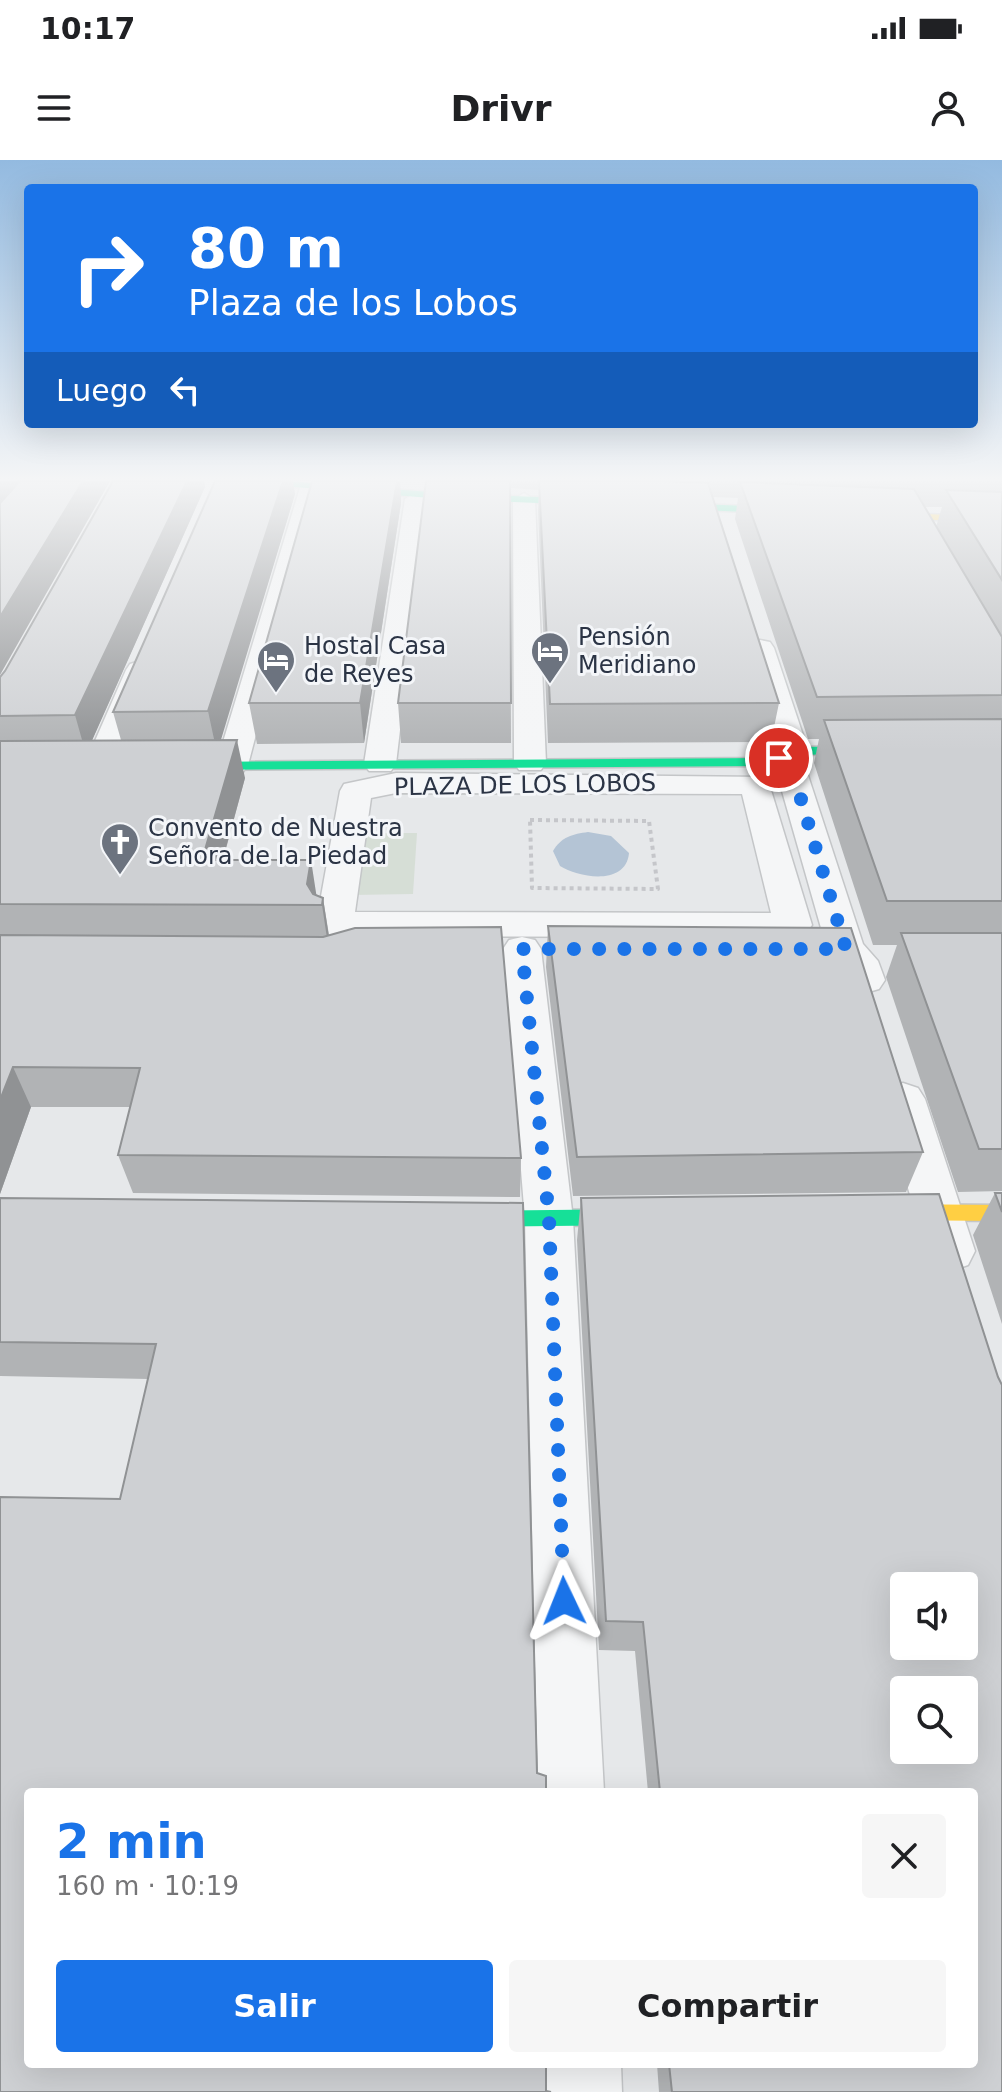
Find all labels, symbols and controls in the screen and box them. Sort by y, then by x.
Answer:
text: 10:17 [40,11,136,46]
icon: menu [32,86,76,130]
icon: person [926,86,970,130]
text: Drivr [450,88,552,129]
text: 80 m [188,215,344,280]
icon: right [56,216,160,320]
text: Plaza de los Lobos [188,282,518,323]
icon: left [163,368,207,412]
text: Luego [56,373,147,408]
place label: Pensión Meridiano [578,623,697,679]
hotel icon: Pensión Meridiano [529,630,571,685]
place label: Hostal Casa de Reyes [304,632,446,688]
hotel icon: Hostal Casa de Reyes [255,639,297,694]
pin [745,724,813,792]
icon: arrive [757,736,801,780]
street label: PLAZA DE LOS LOBOS [394,769,656,801]
place label: Convento de Nuestra Señora de la Piedad [148,814,403,870]
church icon: Convento de Nuestra Señora de la Piedad [99,821,141,876]
position arrow [522,1559,606,1643]
map controls [890,1572,978,1764]
button: sound [890,1572,978,1660]
button: search [890,1676,978,1764]
text: 2 min [56,1813,207,1869]
button: close [862,1814,946,1898]
text: 160 m · 10:19 [56,1871,239,1901]
button: Salir [56,1960,493,2052]
button: Compartir [509,1960,946,2052]

